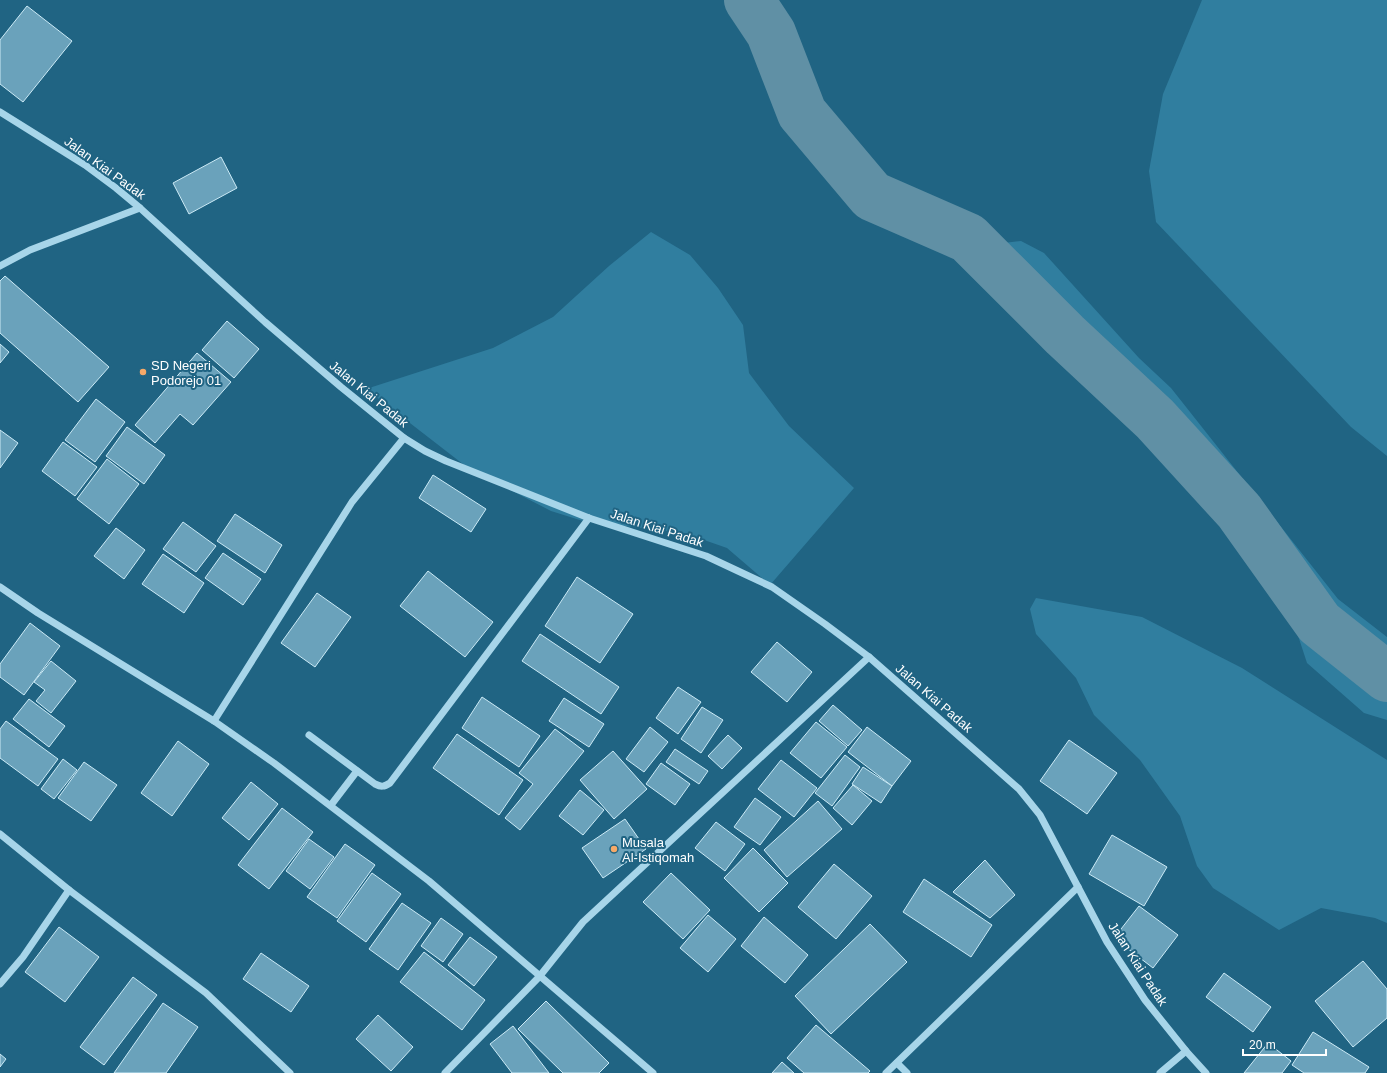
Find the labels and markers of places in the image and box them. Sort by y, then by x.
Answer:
place label: SD Negeri Podorejo 01 [151,358,221,388]
marker: SD Negeri Podorejo 01 [138,367,148,377]
place label: Musala Al-Istiqomah [622,835,694,865]
marker: Musala Al-Istiqomah [609,844,619,854]

